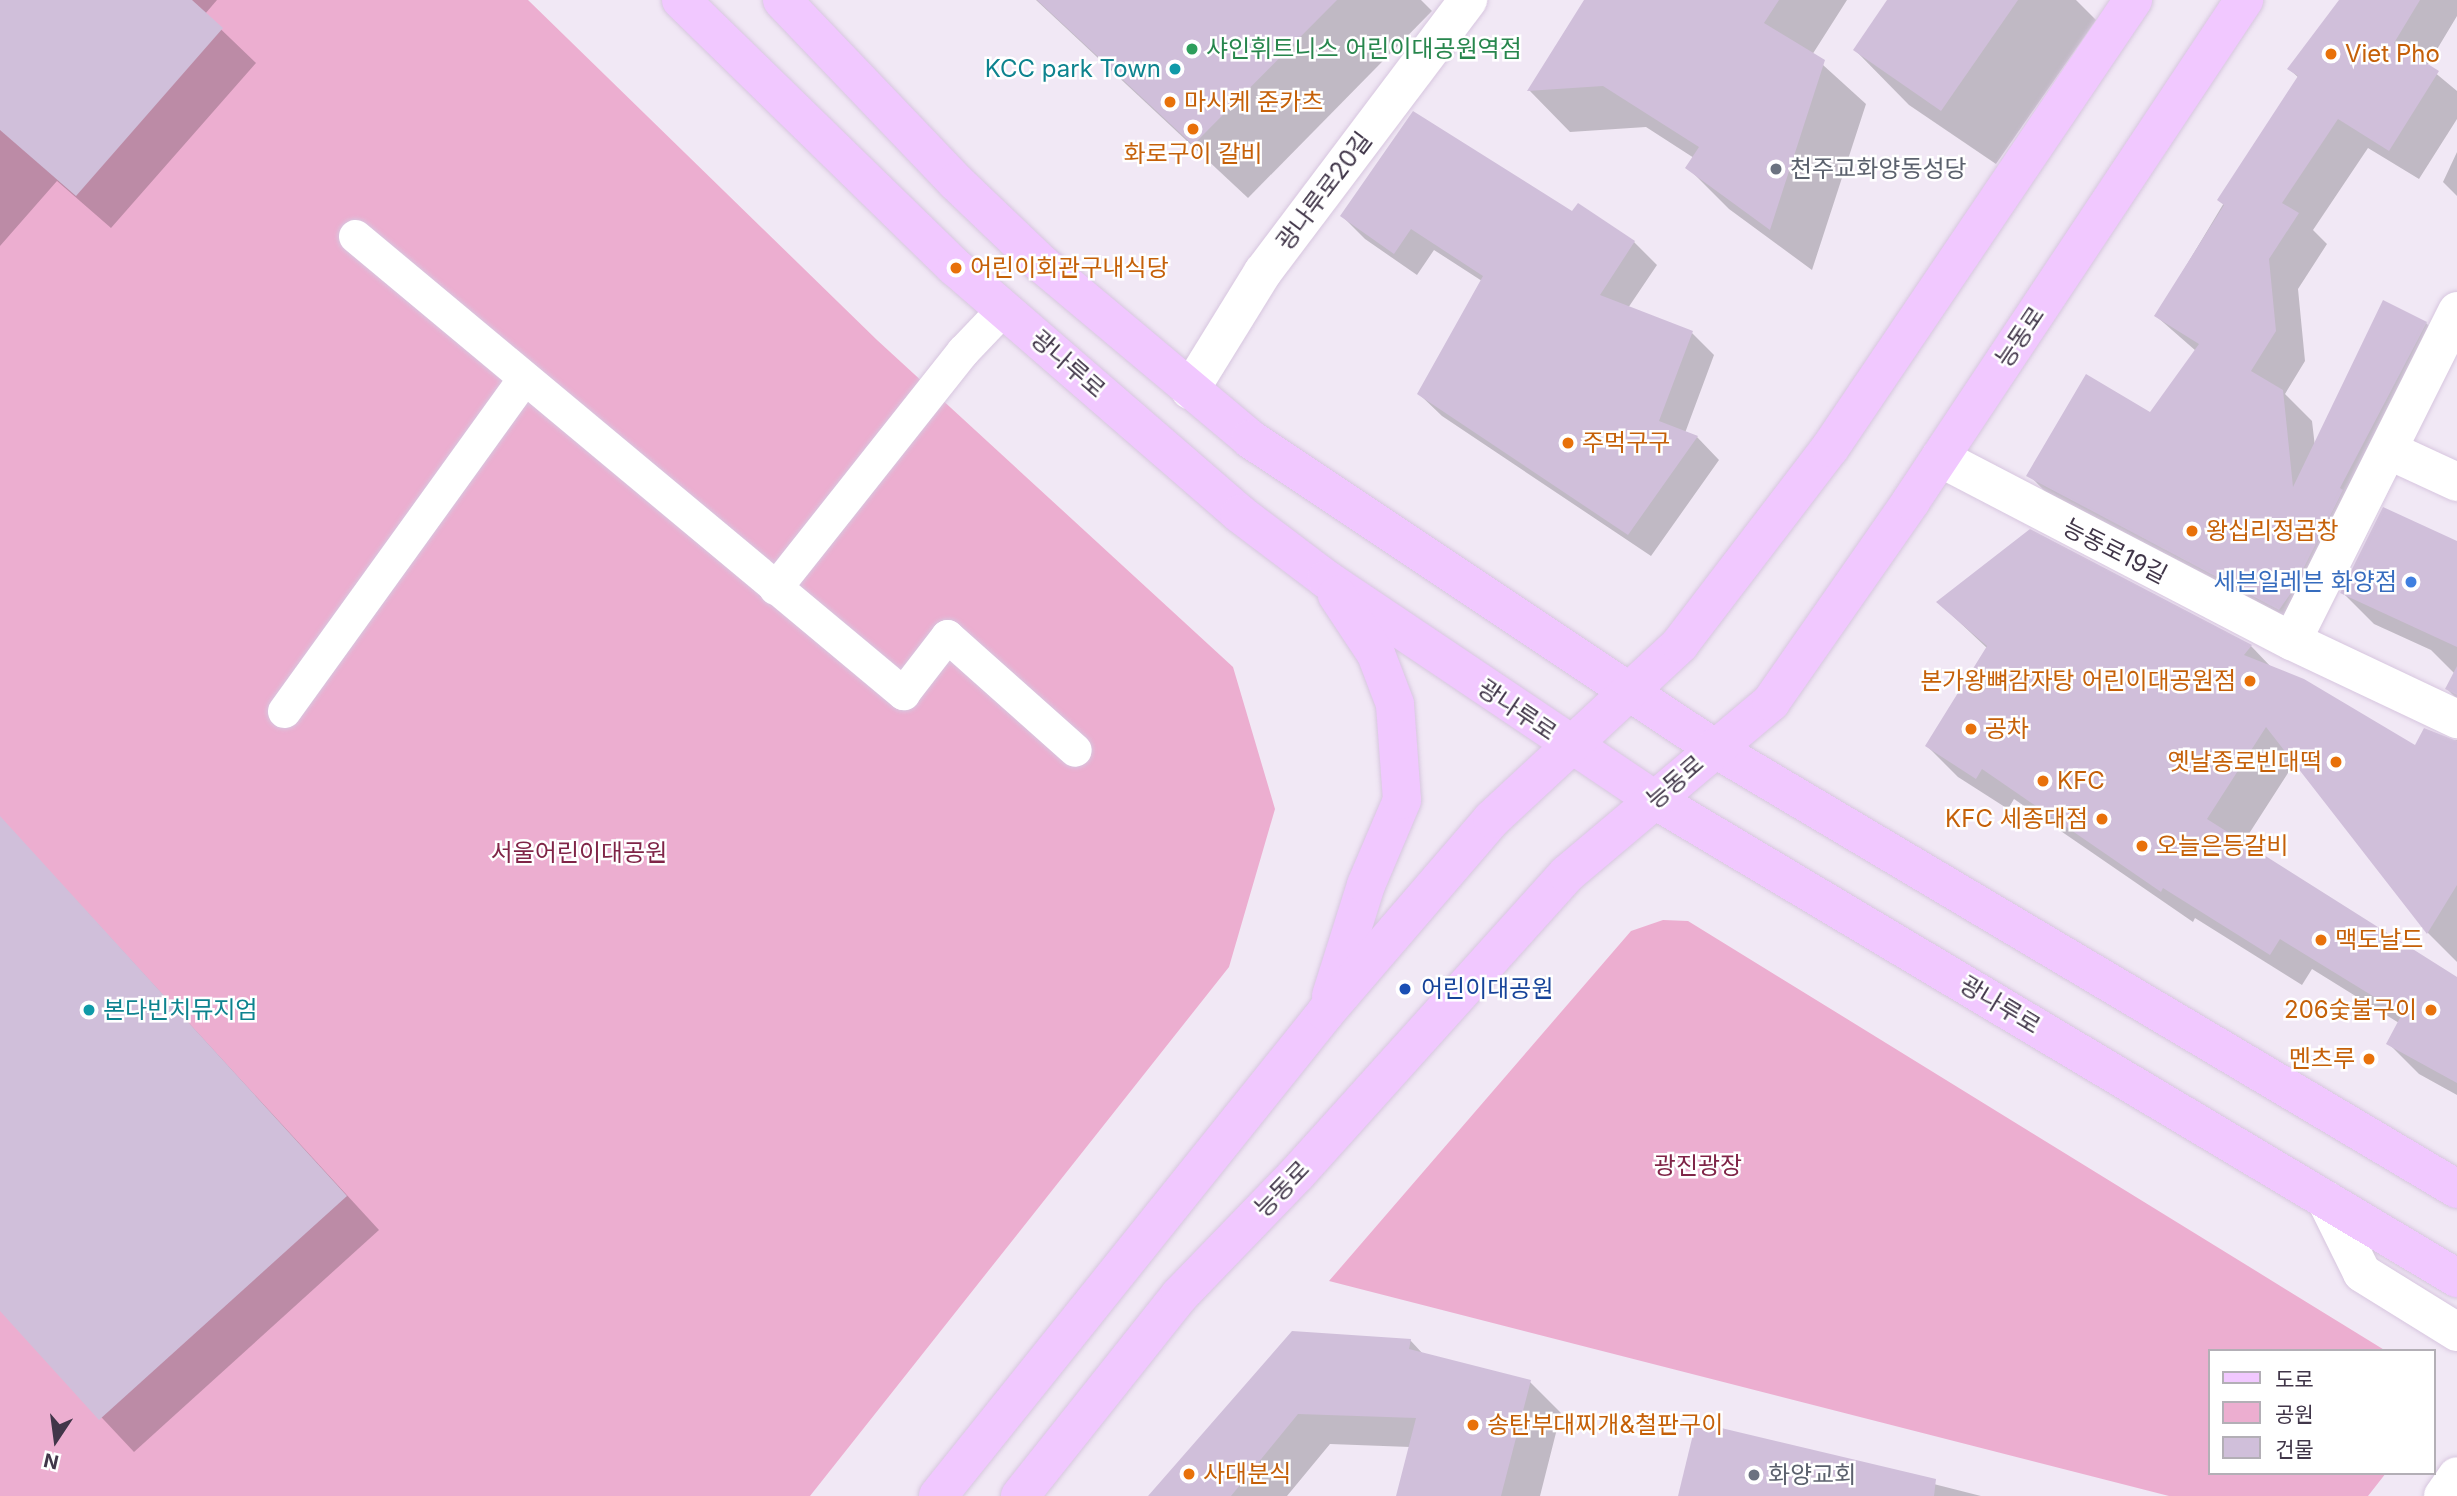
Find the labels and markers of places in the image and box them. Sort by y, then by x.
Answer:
place label: 샤인휘트니스 어린이대공원역점 [1206,35,1522,63]
place label: Viet Pho [2345,40,2440,68]
marker: 샤인휘트니스 어린이대공원역점 [1184,41,1200,57]
marker: Viet Pho [2323,46,2339,62]
place label: KCC park Town [985,55,1161,83]
marker: KCC park Town [1167,61,1183,77]
place label: 마시케 준카츠 [1184,88,1323,116]
marker: 마시케 준카츠 [1162,94,1178,110]
marker: 화로구이 갈비 [1185,121,1201,137]
place label: 화로구이 갈비 [1123,140,1263,168]
place label: 천주교화양동성당 [1790,155,1967,183]
marker: 천주교화양동성당 [1768,161,1784,177]
place label: 어린이회관구내식당 [970,254,1169,282]
marker: 어린이회관구내식당 [948,260,964,276]
place label: 주먹구구 [1582,429,1670,457]
marker: 주먹구구 [1560,435,1576,451]
place label: 왕십리정곱창 [2206,517,2338,545]
marker: 왕십리정곱창 [2184,523,2200,539]
place label: 세븐일레븐 화양점 [2214,568,2397,596]
marker: 세븐일레븐 화양점 [2403,574,2419,590]
place label: 본가왕뼈감자탕 어린이대공원점 [1920,667,2236,695]
marker: 본가왕뼈감자탕 어린이대공원점 [2242,673,2258,689]
place label: 공차 [1985,715,2029,743]
marker: 공차 [1963,721,1979,737]
place label: 옛날종로빈대떡 [2167,748,2322,776]
marker: 옛날종로빈대떡 [2328,754,2344,770]
place label: KFC [2057,767,2105,795]
marker: KFC [2035,773,2051,789]
place label: KFC 세종대점 [1945,805,2088,833]
marker: KFC 세종대점 [2094,811,2110,827]
place label: 오늘은등갈비 [2156,832,2288,860]
marker: 오늘은등갈비 [2134,838,2150,854]
place label: 맥도날드 [2335,926,2423,954]
marker: 맥도날드 [2313,932,2329,948]
place label: 어린이대공원 [1421,975,1553,1003]
marker: 어린이대공원 [1395,979,1415,999]
place label: 본다빈치뮤지엄 [103,996,258,1024]
place label: 206숯불구이 [2284,996,2417,1024]
marker: 본다빈치뮤지엄 [81,1002,97,1018]
marker: 206숯불구이 [2423,1002,2439,1018]
place label: 멘츠루 [2289,1045,2355,1073]
marker: 멘츠루 [2361,1051,2377,1067]
place label: 송탄부대찌개&철판구이 [1487,1411,1723,1439]
marker: 송탄부대찌개&철판구이 [1465,1417,1481,1433]
place label: 사대분식 [1203,1460,1291,1488]
place label: 화양교회 [1768,1461,1856,1489]
marker: 사대분식 [1181,1466,1197,1482]
marker: 화양교회 [1746,1467,1762,1483]

